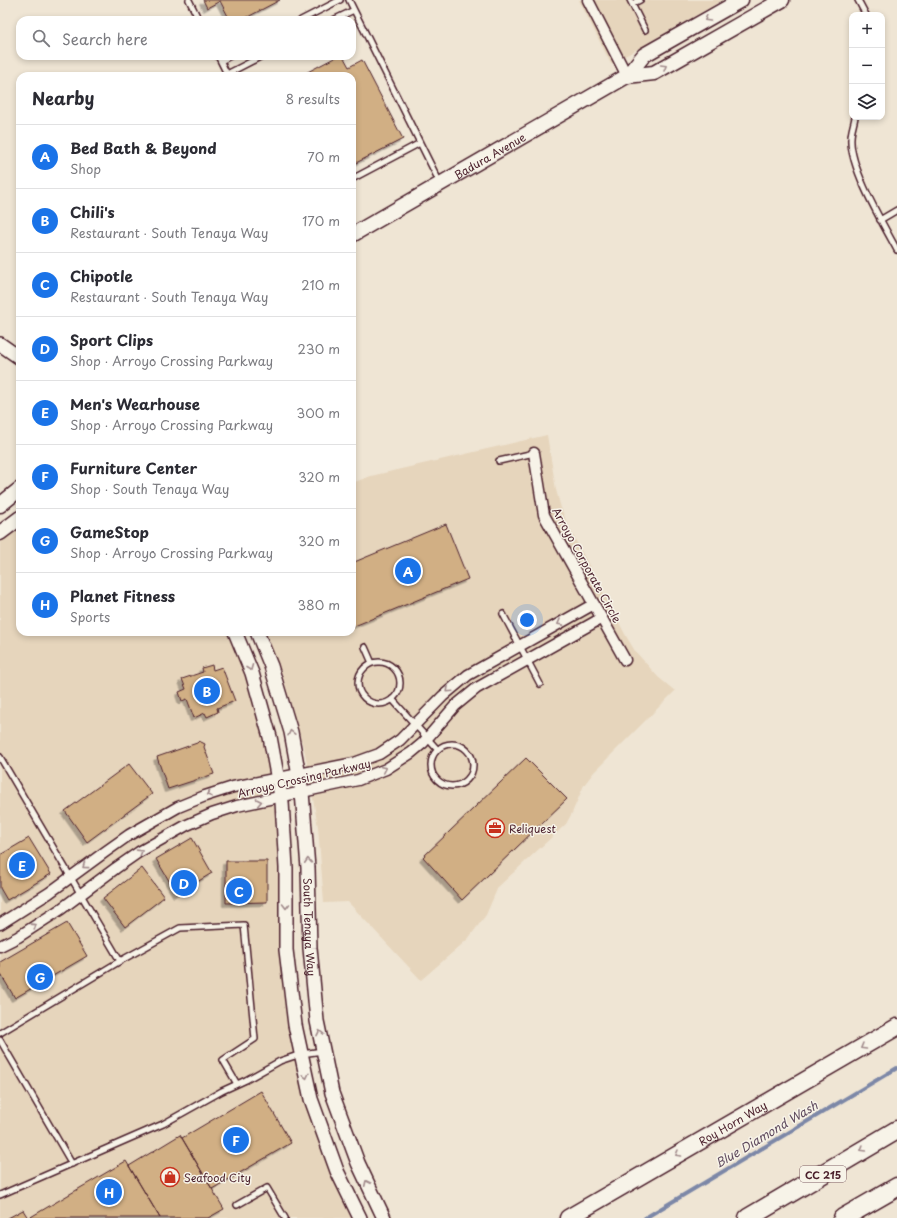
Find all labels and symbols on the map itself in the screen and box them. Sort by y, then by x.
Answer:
one-way arrow [704,15,712,22]
one-way arrow [660,65,668,72]
street label: Badura Avenue [451,128,528,183]
street label: Arroyo Corporate Circle [548,504,626,626]
pin: A [395,556,421,586]
your location [517,610,537,630]
one-way arrow [557,619,564,626]
one-way arrow [245,665,253,672]
pin: B [194,676,220,706]
one-way arrow [446,685,454,693]
one-way arrow [288,729,296,736]
street label: Arroyo Crossing Parkway [236,754,372,802]
one-way arrow [380,766,388,774]
one-way arrow [206,789,213,798]
one-way arrow [256,798,262,806]
office icon: Reliquest [484,817,506,839]
place label: Reliquest [509,820,556,837]
one-way arrow [136,849,143,857]
pin: E [9,850,35,880]
one-way arrow [303,858,312,864]
one-way arrow [83,861,90,868]
pin: D [171,868,197,898]
pin: C [226,876,252,906]
street label: South Tenaya Way [300,878,321,977]
one-way arrow [282,903,290,909]
one-way arrow [30,924,37,931]
pin: G [27,962,53,992]
one-way arrow [316,1029,324,1036]
one-way arrow [860,1042,867,1049]
one-way arrow [302,1073,310,1079]
street label: Roy Horn Way [695,1096,770,1149]
water label: Blue Diamond Wash [711,1096,822,1172]
pin: F [223,1125,249,1155]
one-way arrow [860,1145,867,1152]
one-way arrow [675,1149,682,1156]
shop icon: Seafood City [159,1166,181,1188]
road number: CC 215 [800,1166,846,1182]
place label: Seafood City [184,1169,251,1186]
pin: H [96,1177,122,1207]
one-way arrow [364,1179,372,1187]

